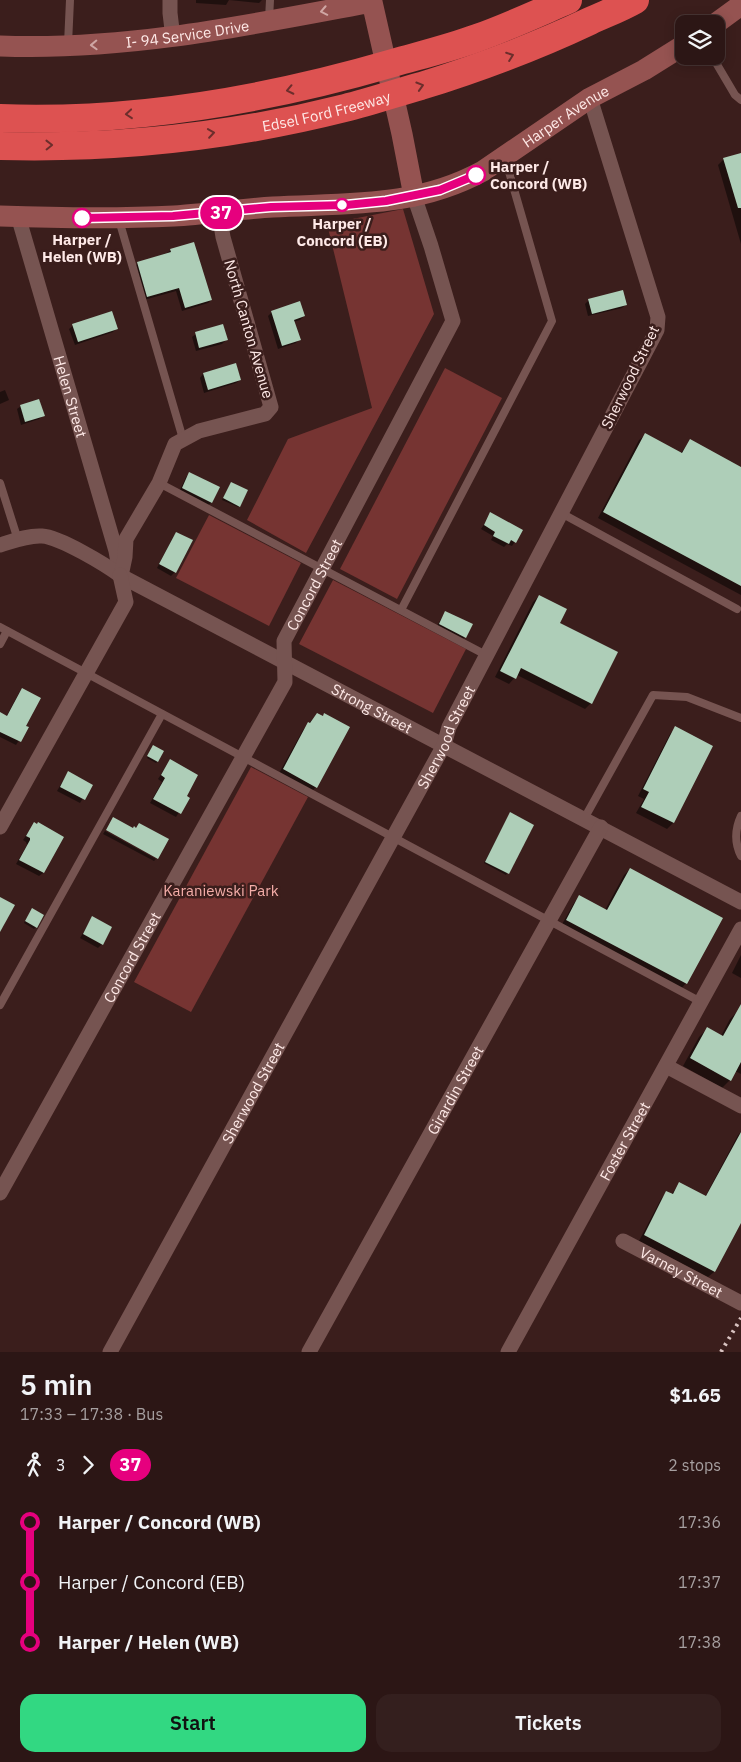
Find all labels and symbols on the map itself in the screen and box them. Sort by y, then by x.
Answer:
one-way arrow [319,5,328,15]
street label: I- 94 Service Drive [125,15,251,51]
one-way arrow [90,39,98,50]
one-way arrow [505,52,514,62]
street label: Harper Avenue [518,80,612,151]
one-way arrow [415,81,424,91]
one-way arrow [285,84,294,95]
street label: Edsel Ford Freeway [260,86,393,135]
one-way arrow [125,108,133,119]
one-way arrow [207,128,215,139]
one-way arrow [45,140,53,151]
place label: Harper / Concord (WB) [490,157,587,193]
marker: Harper / Concord (WB) [466,165,486,185]
line badge: 37 [198,197,244,229]
marker: Harper / Concord (EB) [335,198,349,212]
marker: Harper / Helen (WB) [72,208,92,228]
place label: Harper / Concord (EB) [296,214,388,250]
place label: Harper / Helen (WB) [42,230,122,266]
street label: North Canton Avenue [220,257,278,401]
street label: Sherwood Street [597,322,663,432]
street label: Helen Street [50,353,92,440]
street label: Concord Street [282,535,346,634]
street label: Strong Street [328,679,416,737]
street label: Sherwood Street [412,682,479,792]
park label: Karaniewski Park [163,881,279,900]
street label: Concord Street [99,908,164,1006]
street label: Sherwood Street [217,1039,288,1147]
street label: Girardin Street [422,1042,487,1138]
street label: Foster Street [595,1098,654,1184]
street label: Varney Street [637,1242,726,1301]

